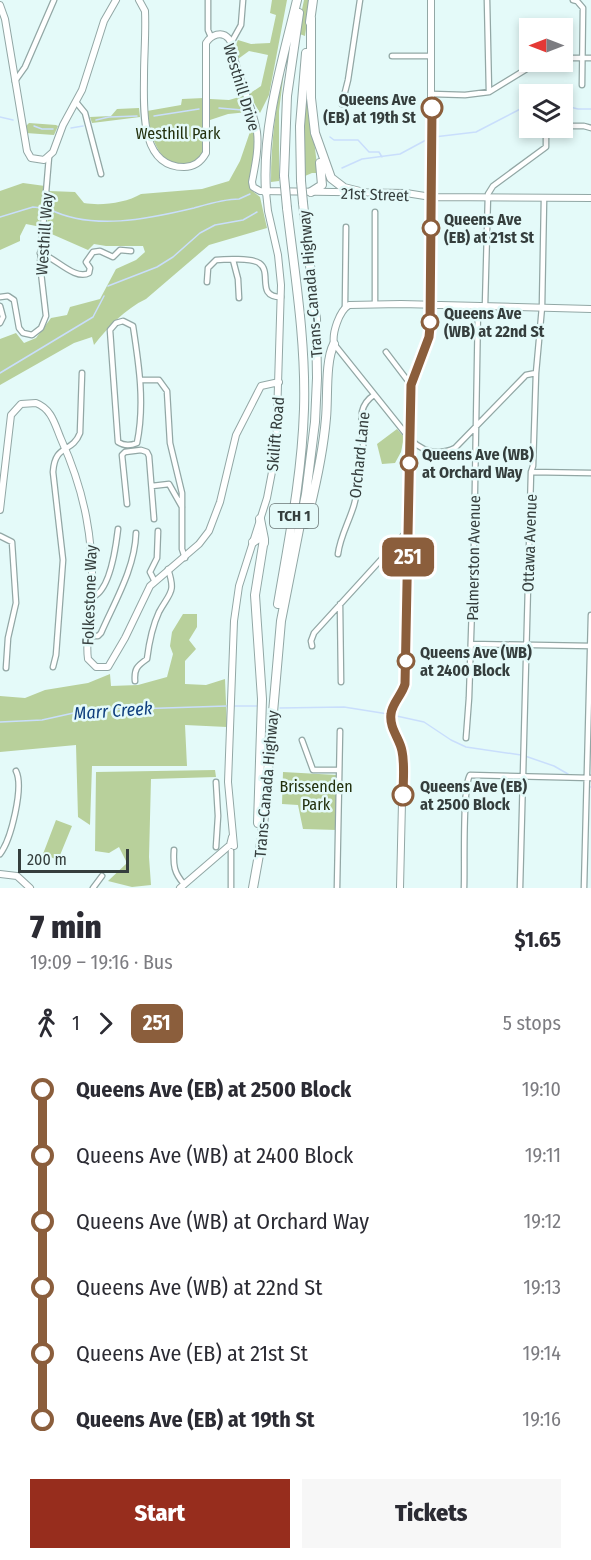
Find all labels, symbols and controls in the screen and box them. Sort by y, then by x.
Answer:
north arrow [519,18,573,72]
map controls [519,18,573,138]
street label: Westhill Drive [219,41,264,133]
button: layers [519,84,573,138]
place label: Queens Ave (EB) at 19th St [323,90,416,127]
marker: Queens Ave (EB) at 19th St [421,97,443,119]
park label: Westhill Park [136,124,221,143]
street label: 21st Street [341,184,410,205]
street label: Westhill Way [32,191,57,276]
street label: Trans-Canada Highway [295,209,326,358]
place label: Queens Ave (EB) at 21st St [444,210,535,247]
marker: Queens Ave (EB) at 21st St [422,219,440,237]
place label: Queens Ave (WB) at 22nd St [444,304,545,341]
marker: Queens Ave (WB) at 22nd St [421,313,439,331]
street label: Skilift Road [263,396,288,472]
street label: Orchard Lane [346,411,373,499]
place label: Queens Ave (WB) at Orchard Way [422,445,534,482]
marker: Queens Ave (WB) at Orchard Way [400,454,418,472]
street label: Ottawa Avenue [518,494,541,592]
street label: Palmerston Avenue [463,495,484,621]
road number: TCH 1 [270,504,318,528]
line badge: 251 [374,538,442,576]
street label: Folkestone Way [78,543,101,646]
text: 251 [394,544,422,570]
place label: Queens Ave (WB) at 2400 Block [420,643,532,680]
marker: Queens Ave (WB) at 2400 Block [397,652,415,670]
water label: Marr Creek [73,697,153,725]
street label: Trans-Canada Highway [251,709,282,858]
park label: Brissenden Park [279,777,353,814]
place label: Queens Ave (EB) at 2500 Block [420,777,527,814]
marker: Queens Ave (EB) at 2500 Block [392,784,414,806]
scale bar [18,846,129,874]
text: 200 m [27,850,67,869]
text: 7 min [30,907,102,947]
text: $1.65 [515,926,561,953]
text: 19:09 – 19:16 · Bus [30,950,173,974]
icon: walk [30,1007,63,1040]
icon: forward [89,1007,122,1040]
text: 251 [143,1010,171,1036]
text: 1 [72,1011,80,1035]
text: 5 stops [503,1011,561,1035]
text: Queens Ave (EB) at 2500 Block [76,1076,351,1103]
text: 19:10 [522,1077,561,1101]
text: Queens Ave (WB) at 2400 Block [76,1142,353,1169]
text: 19:11 [525,1143,561,1167]
text: Queens Ave (WB) at Orchard Way [76,1208,369,1235]
text: 19:12 [523,1209,561,1233]
text: Queens Ave (WB) at 22nd St [76,1274,322,1301]
text: 19:13 [523,1275,561,1299]
text: Queens Ave (EB) at 21st St [76,1340,308,1367]
text: 19:14 [523,1341,561,1365]
text: Queens Ave (EB) at 19th St [76,1406,315,1433]
text: 19:16 [522,1407,561,1431]
button: Start [30,1479,290,1548]
button: Tickets [302,1479,561,1548]

